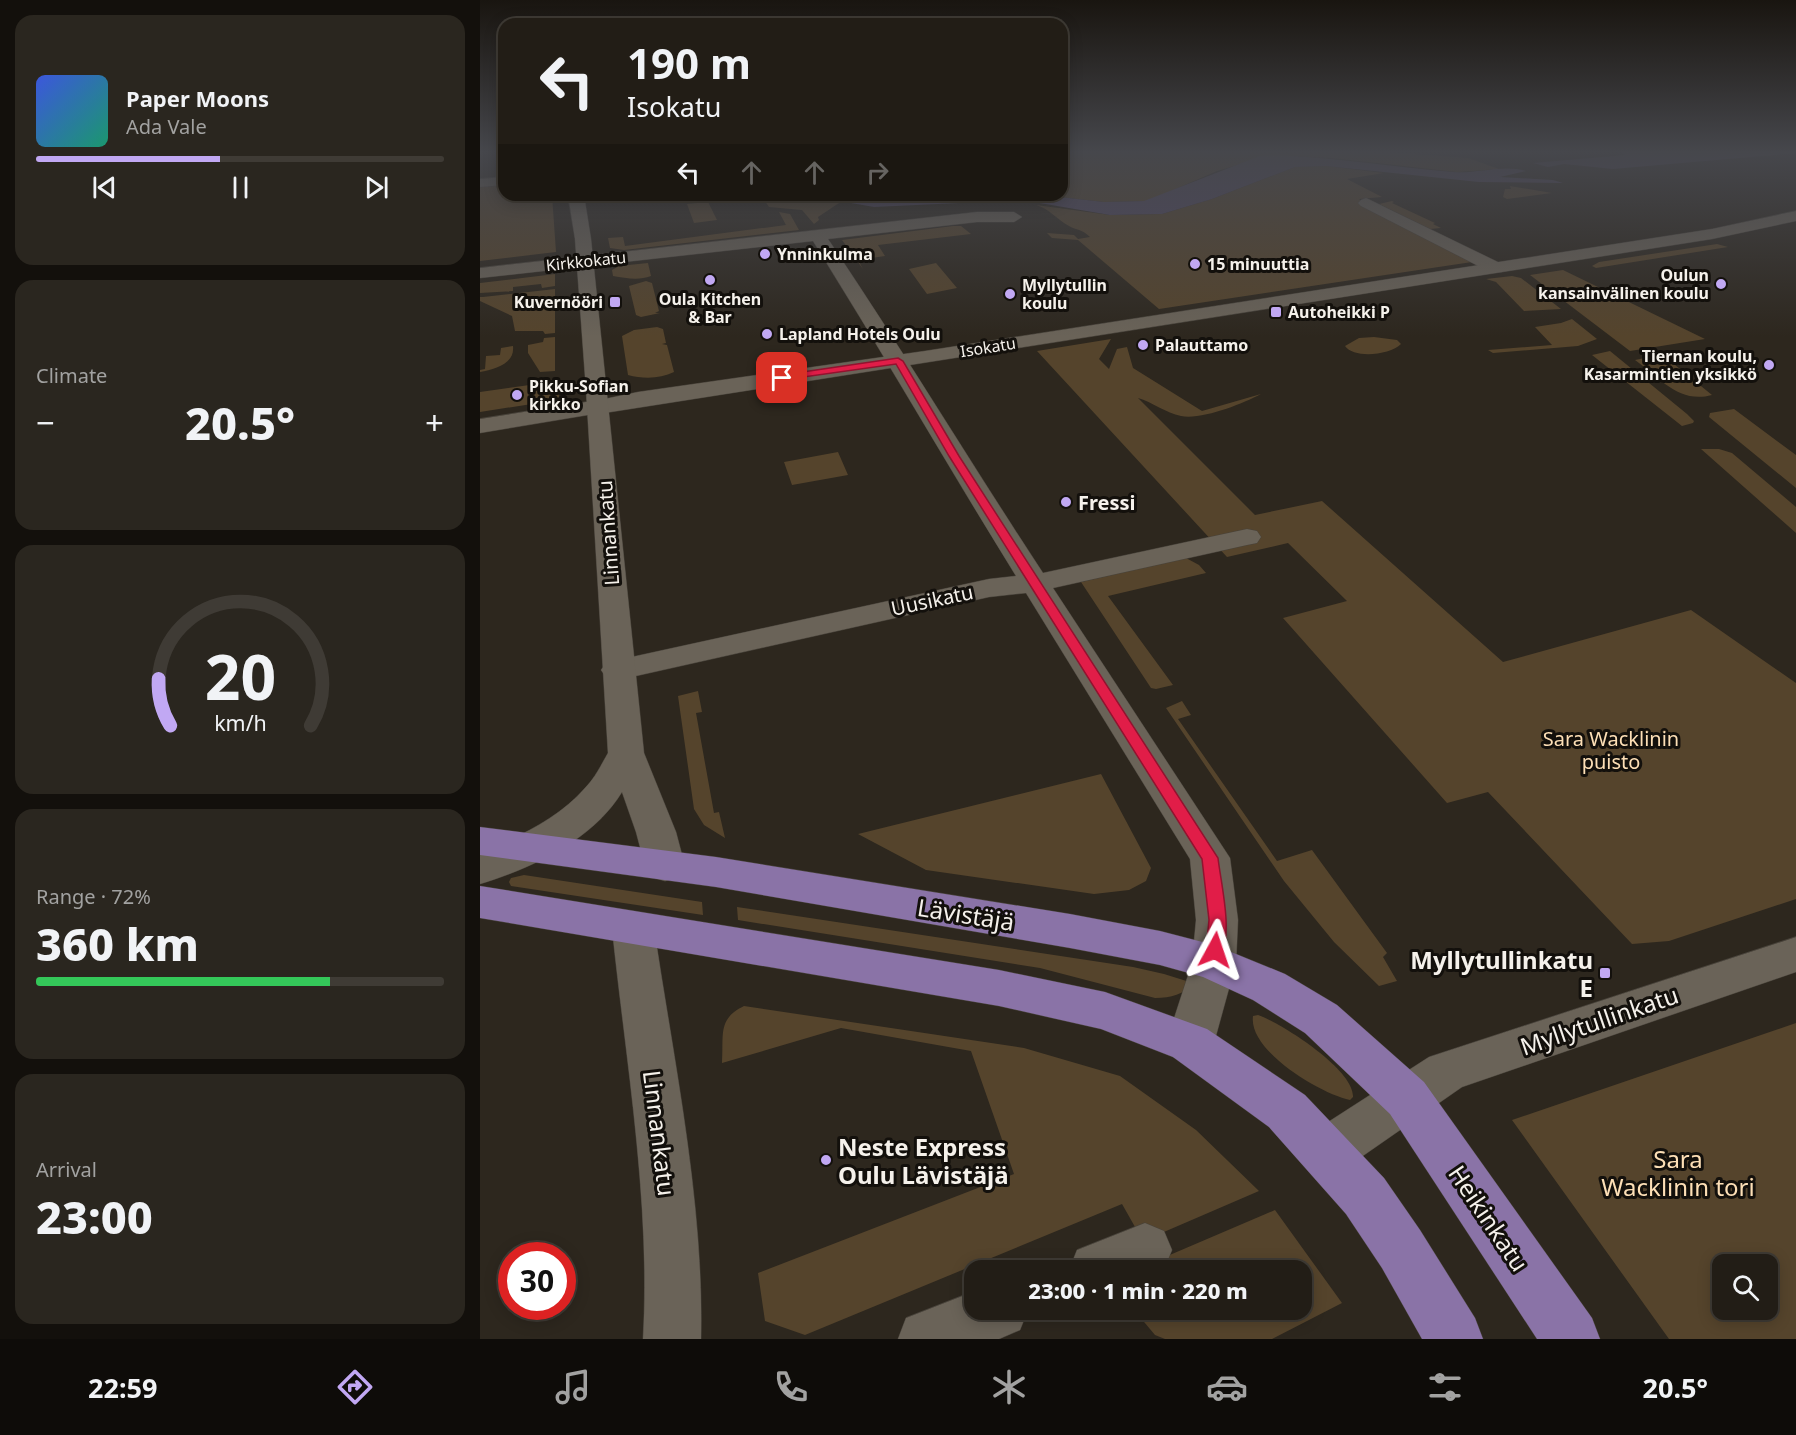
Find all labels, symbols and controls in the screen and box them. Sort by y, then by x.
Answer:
text: 190 m [627,34,751,91]
icon: left [528,42,606,120]
text: Paper Moons [126,83,269,113]
text: Isokatu [627,88,721,125]
text: Ada Vale [126,113,207,140]
icon: left [672,156,705,189]
icon: ahead [735,156,768,189]
icon: ahead [798,156,831,189]
icon: right [861,156,894,189]
icon: previous [88,171,121,204]
icon: pause [224,171,257,204]
icon: next [360,171,393,204]
place label: Ynninkulma [777,243,873,265]
street label: Kirkkokatu [545,246,627,276]
marker: Ynninkulma [758,247,772,261]
place label: 15 minuuttia [1207,253,1309,275]
marker: 15 minuuttia [1188,257,1202,271]
place label: Oulun kansainvälinen koulu [1538,264,1709,304]
marker: Oula Kitchen & Bar [703,273,717,287]
place label: Myllytullin koulu [1022,274,1107,314]
marker: Oulun kansainvälinen koulu [1714,277,1728,291]
marker: Myllytullin koulu [1003,287,1017,301]
place label: Oula Kitchen & Bar [659,288,761,328]
place label: Kuvernööri [514,291,603,313]
marker: Kuvernööri [608,295,622,309]
place label: Autoheikki P [1288,301,1390,323]
marker: Autoheikki P [1269,305,1283,319]
place label: Lapland Hotels Oulu [779,323,941,345]
marker: Lapland Hotels Oulu [760,327,774,341]
street label: Isokatu [959,332,1017,362]
place label: Palauttamo [1155,334,1248,356]
marker: Palauttamo [1136,338,1150,352]
place label: Tiernan koulu, Kasarmintien yksikkö [1584,345,1757,385]
pin [756,352,807,403]
marker: Tiernan koulu, Kasarmintien yksikkö [1762,358,1776,372]
icon: arrive [765,361,798,394]
text: Climate [36,362,107,389]
place label: Pikku-Sofian kirkko [529,375,629,415]
marker: Pikku-Sofian kirkko [510,388,524,402]
text: 20.5° [185,392,295,453]
text: − [36,400,55,445]
text: + [425,400,444,445]
street label: Linnankatu [591,479,625,587]
place label: Fressi [1078,489,1136,516]
marker: Fressi [1059,495,1073,509]
street label: Uusikatu [889,578,975,622]
text: 20 [204,634,276,719]
text: km/h [214,709,266,738]
park label: Sara Wacklinin puisto [1543,725,1679,775]
text: Range · 72% [36,883,151,910]
street label: Lävistäjä [915,890,1017,938]
text: 360 km [36,913,199,974]
position arrow [1183,918,1247,982]
place label: Myllytullinkatu E [1410,943,1593,1004]
marker: Myllytullinkatu E [1598,966,1612,980]
street label: Myllytullinkatu [1515,977,1683,1063]
street label: Linnankatu [636,1068,684,1198]
place label: Neste Express Oulu Lävistäjä [838,1130,1009,1191]
park label: Sara Wacklinin tori [1601,1142,1755,1203]
marker: Neste Express Oulu Lävistäjä [819,1153,833,1167]
text: Arrival [36,1156,97,1183]
street label: Heikinkatu [1441,1159,1537,1277]
text: 23:00 [36,1186,153,1247]
speed limit sign: 30 [498,1242,576,1320]
map controls [1712,1254,1778,1320]
button: search [1712,1254,1778,1320]
text: 23:00 · 1 min · 220 m [1028,1275,1248,1305]
icon: directions [334,1366,376,1408]
icon: music [552,1366,594,1408]
icon: phone [770,1366,812,1408]
icon: climate [988,1366,1030,1408]
icon: car [1206,1366,1248,1408]
icon: filters [1424,1366,1466,1408]
text: 22:59 [88,1369,157,1406]
text: 20.5° [1643,1369,1708,1406]

